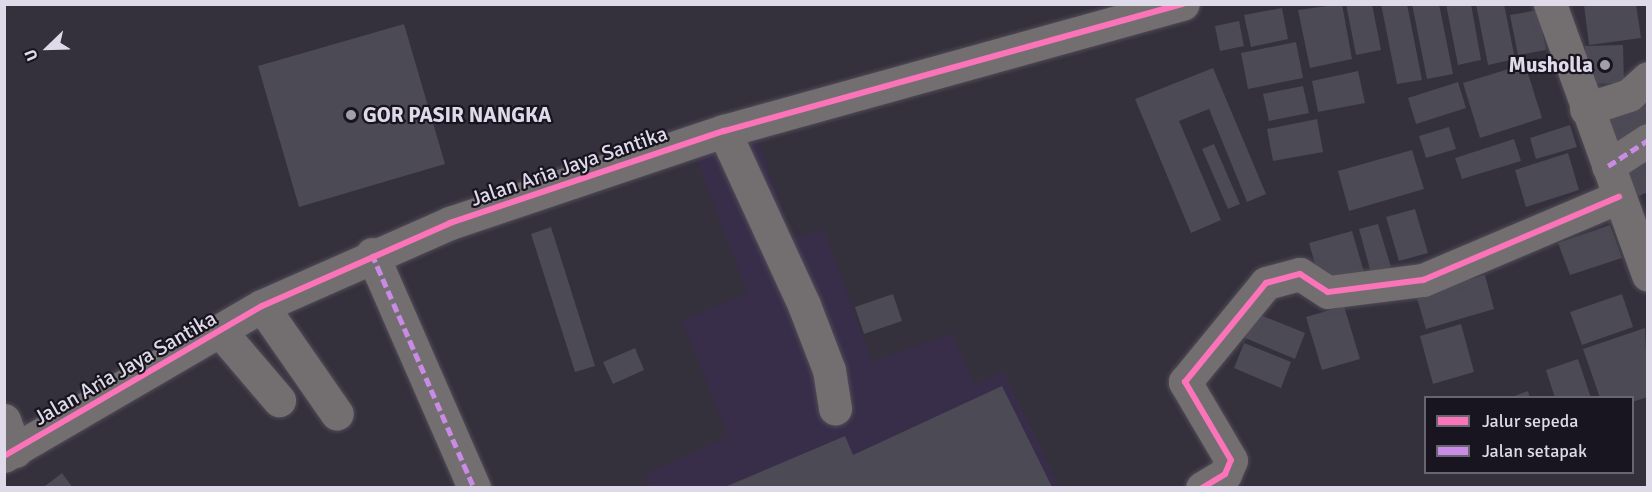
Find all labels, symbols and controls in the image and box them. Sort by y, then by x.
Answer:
north arrow [18,18,78,78]
text: U [20,46,43,64]
place label: Musholla [1509,52,1593,78]
marker: Musholla [1598,58,1612,72]
place label: GOR PASIR NANGKA [363,102,551,128]
marker: GOR PASIR NANGKA [344,108,358,122]
street label: Jalan Aria Jaya Santika [467,120,671,212]
street label: Jalan Aria Jaya Santika [29,305,221,431]
legend [1424,396,1634,474]
text: Jalur sepeda [1482,410,1578,432]
text: Jalan setapak [1482,440,1587,462]

